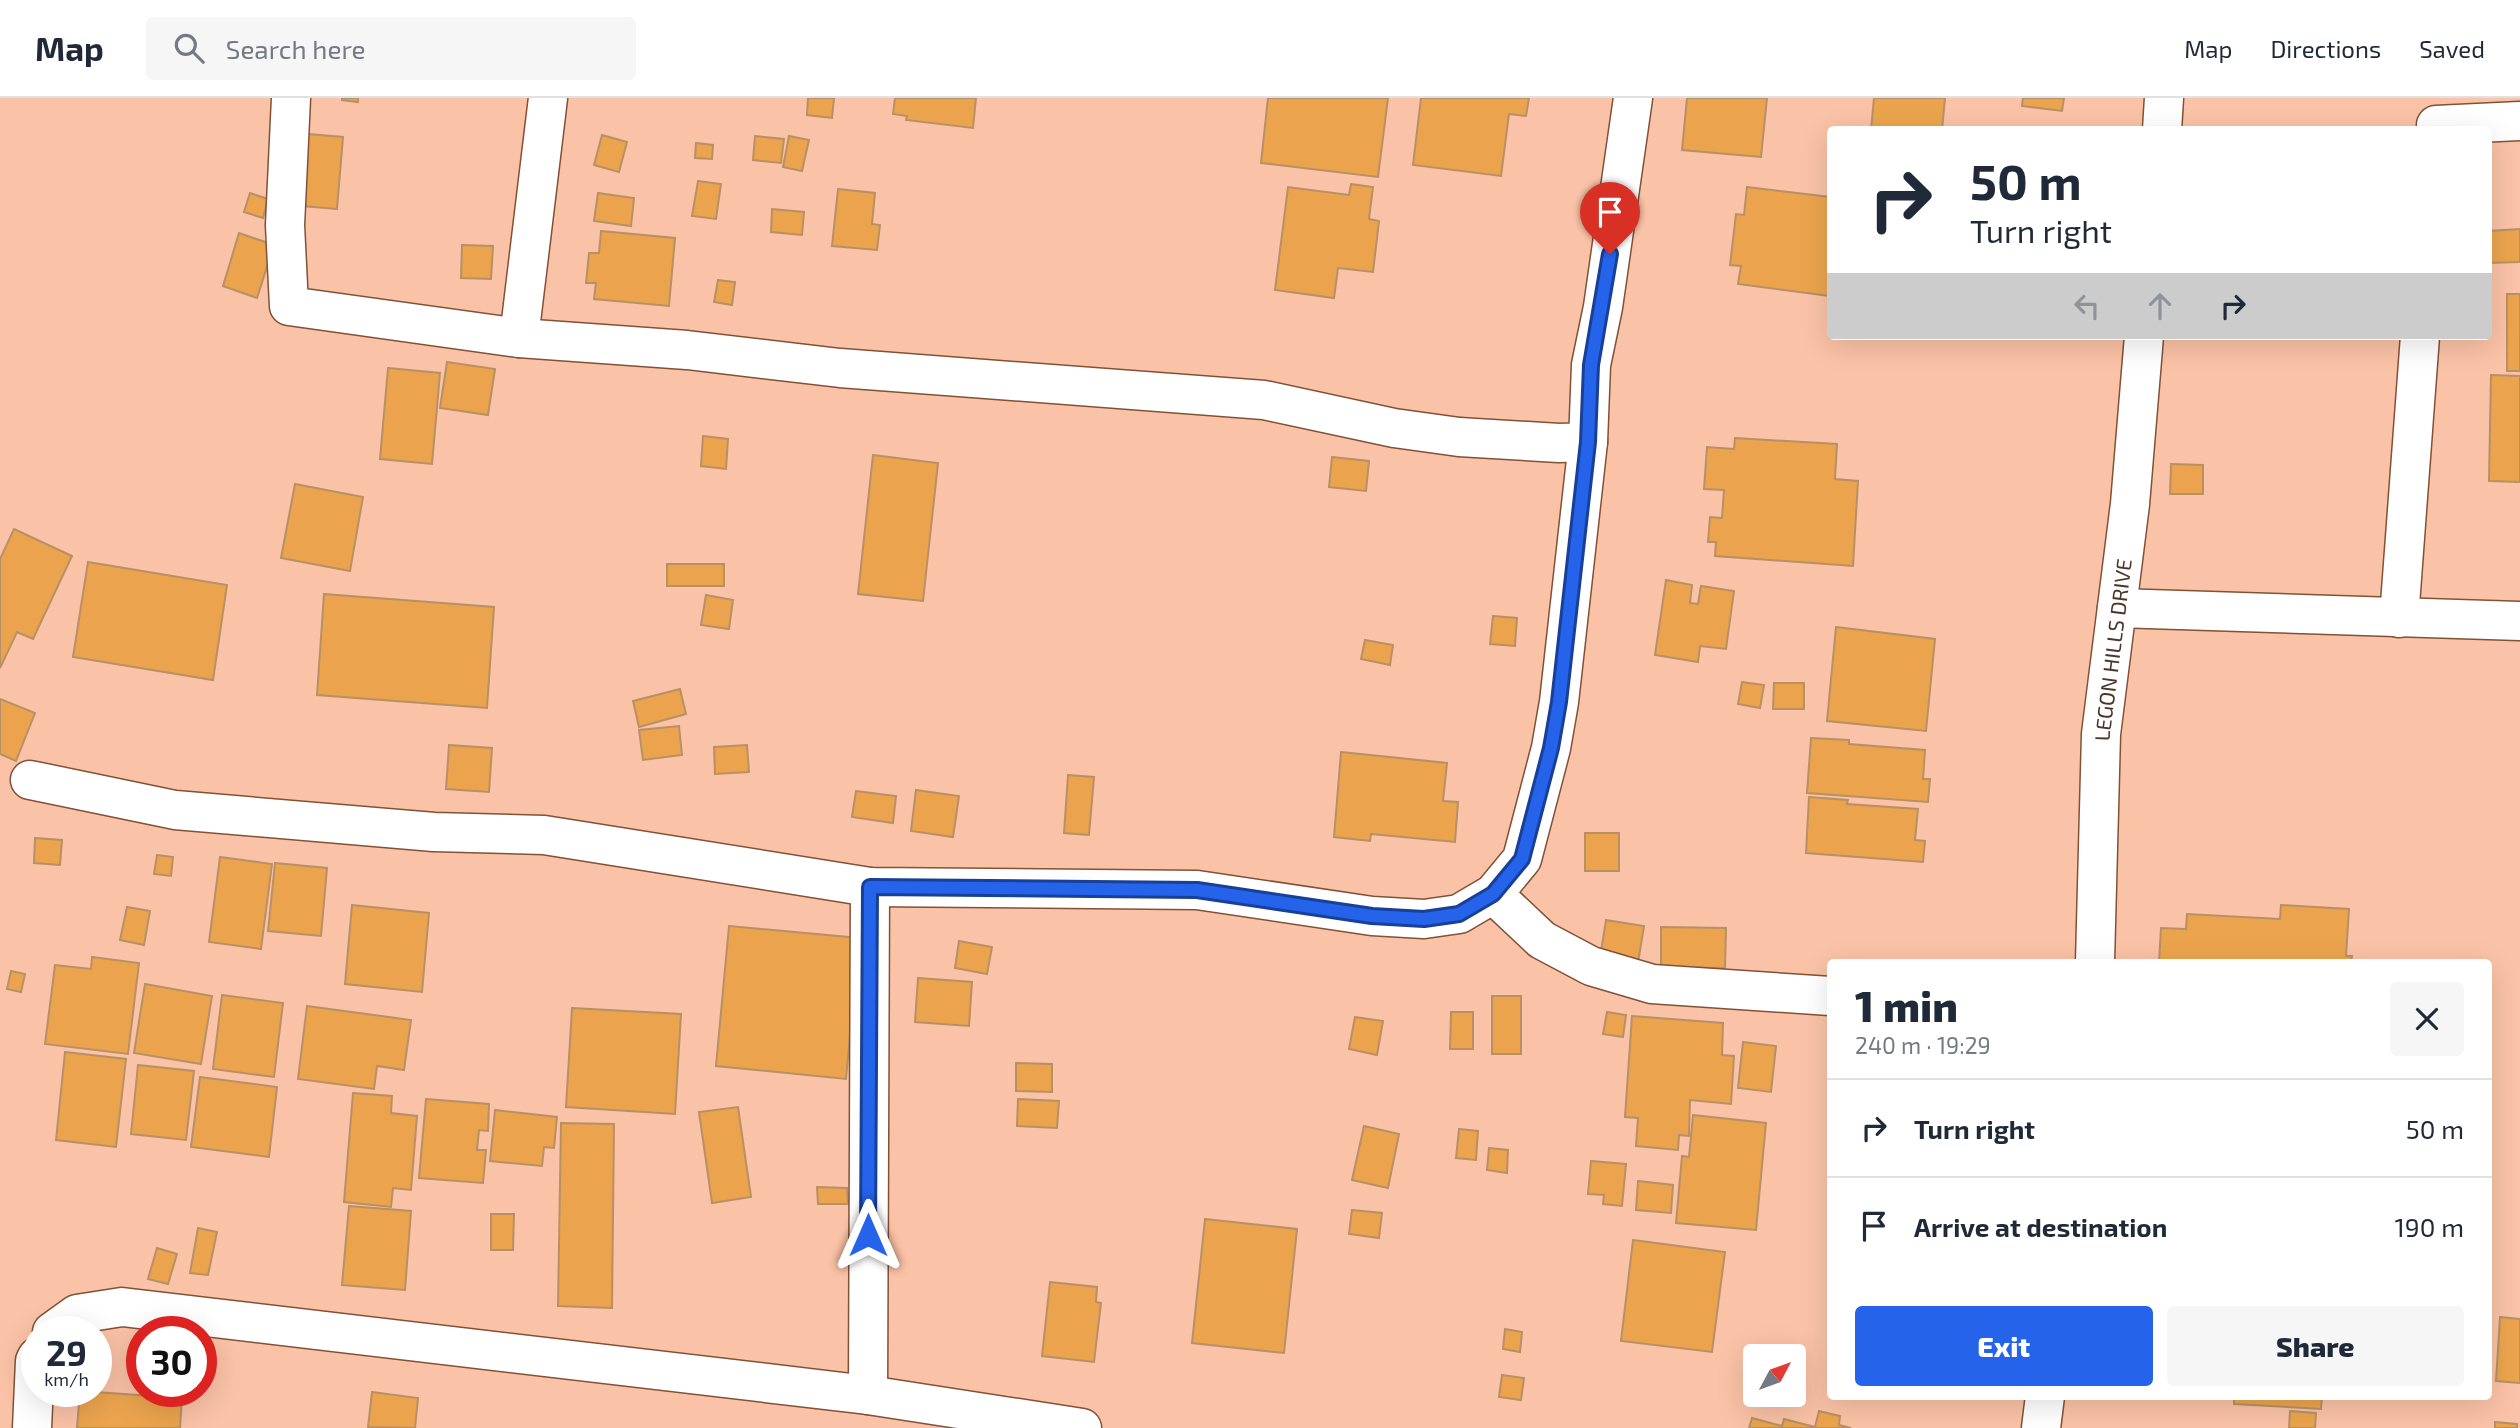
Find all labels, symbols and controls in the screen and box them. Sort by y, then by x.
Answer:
search box [146,17,636,80]
text: Map [35,28,104,68]
icon: search [170,29,208,67]
text: Search here [226,33,365,64]
text: Map [2184,34,2232,63]
text: Directions [2270,34,2381,63]
text: Saved [2419,34,2485,63]
text: 50 m [1970,151,2082,210]
icon: right [1855,154,1946,245]
pin [1580,182,1640,254]
icon: arrive [1591,193,1629,231]
text: Turn right [1970,211,2112,249]
icon: left [2068,287,2106,325]
icon: ahead [2141,287,2179,325]
icon: right [2214,287,2252,325]
street label: LEGON HILLS DRIVE [2088,557,2136,741]
text: 1 min [1855,980,1958,1030]
button: close [2390,982,2464,1056]
text: 240 m · 19:29 [1855,1031,1991,1059]
icon: right [1855,1109,1893,1147]
text: Turn right [1914,1113,2035,1144]
text: 50 m [2406,1113,2464,1144]
position arrow [831,1198,905,1272]
icon: arrive [1855,1207,1893,1245]
text: Arrive at destination [1914,1211,2167,1242]
text: 190 m [2395,1211,2464,1242]
button: Exit [1855,1306,2153,1386]
button: Share [2167,1306,2464,1386]
speed limit sign: 30 [126,1316,217,1407]
text: 29 [46,1331,87,1373]
north arrow [1743,1344,1806,1407]
map controls [1743,1344,1806,1407]
text: km/h [44,1368,89,1390]

